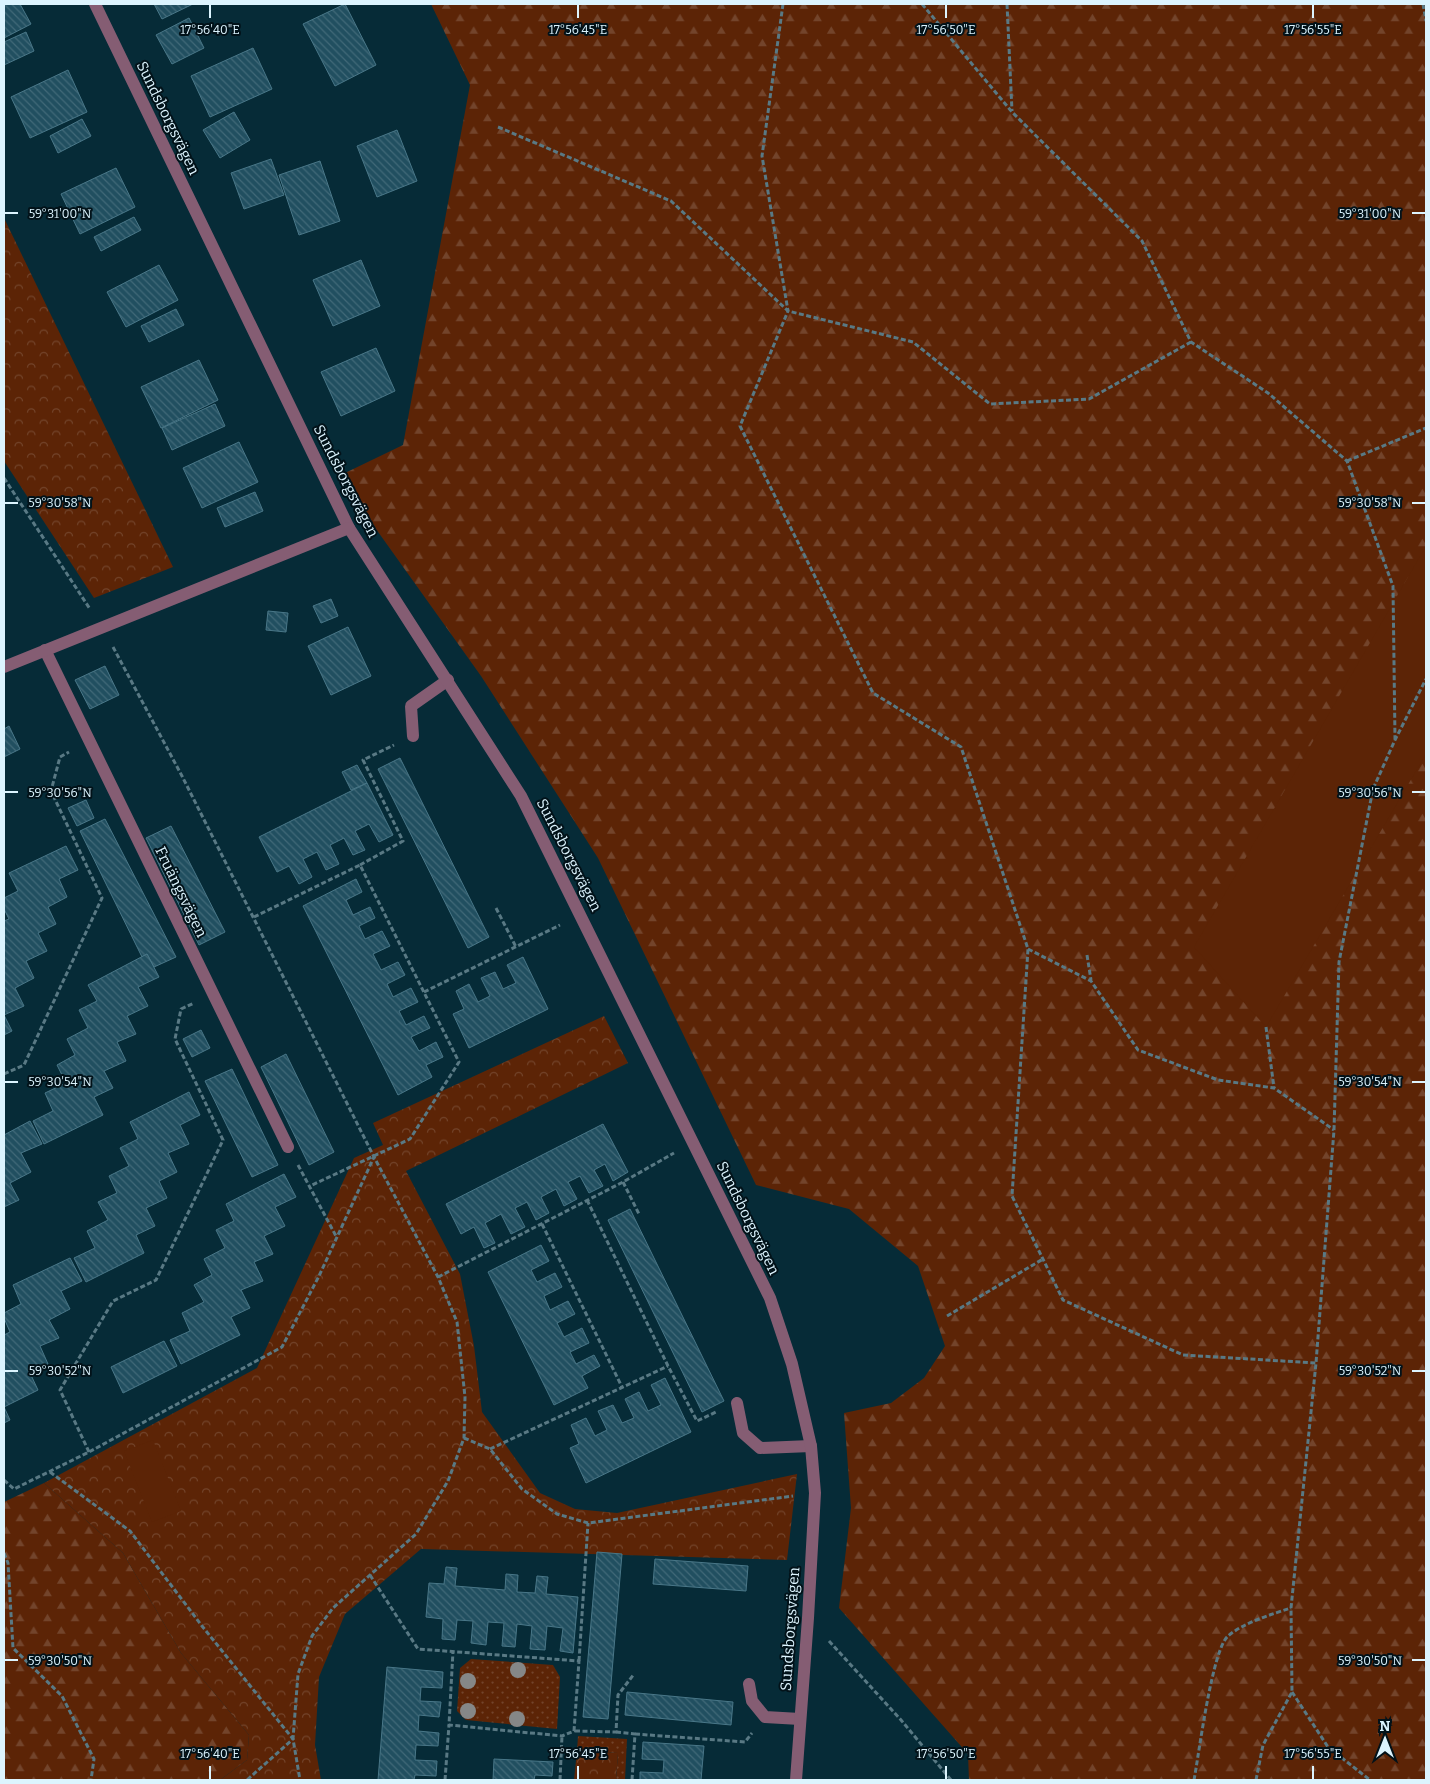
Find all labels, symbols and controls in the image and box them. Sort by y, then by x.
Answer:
text: 17°56'40"E [180,23,240,37]
text: 17°56'45"E [549,23,607,37]
text: 17°56'50"E [917,23,975,37]
text: 17°56'55"E [1284,23,1342,37]
street label: Sundsborgsvägen [133,58,204,178]
text: 59°31'00"N [29,207,92,221]
text: 59°31'00"N [1339,207,1402,221]
street label: Sundsborgsvägen [310,422,382,541]
text: 59°30'58"N [28,496,92,510]
text: 59°30'58"N [1338,496,1402,510]
text: 59°30'56"N [28,786,92,800]
text: 59°30'56"N [1338,786,1402,800]
street label: Sundsborgsvägen [533,796,605,915]
street label: Fruängsvägen [151,844,211,941]
text: 59°30'54"N [28,1075,92,1089]
text: 59°30'54"N [1338,1075,1402,1089]
street label: Sundsborgsvägen [713,1158,784,1278]
text: 59°30'52"N [29,1364,92,1378]
text: 59°30'52"N [1339,1364,1402,1378]
street label: Sundsborgsvägen [777,1566,803,1692]
text: 59°30'50"N [28,1654,92,1668]
text: 59°30'50"N [1338,1654,1402,1668]
north arrow [1360,1714,1410,1764]
text: N [1380,1718,1391,1735]
text: 17°56'40"E [180,1747,240,1761]
text: 17°56'45"E [549,1747,607,1761]
text: 17°56'50"E [917,1747,975,1761]
text: 17°56'55"E [1284,1747,1342,1761]

